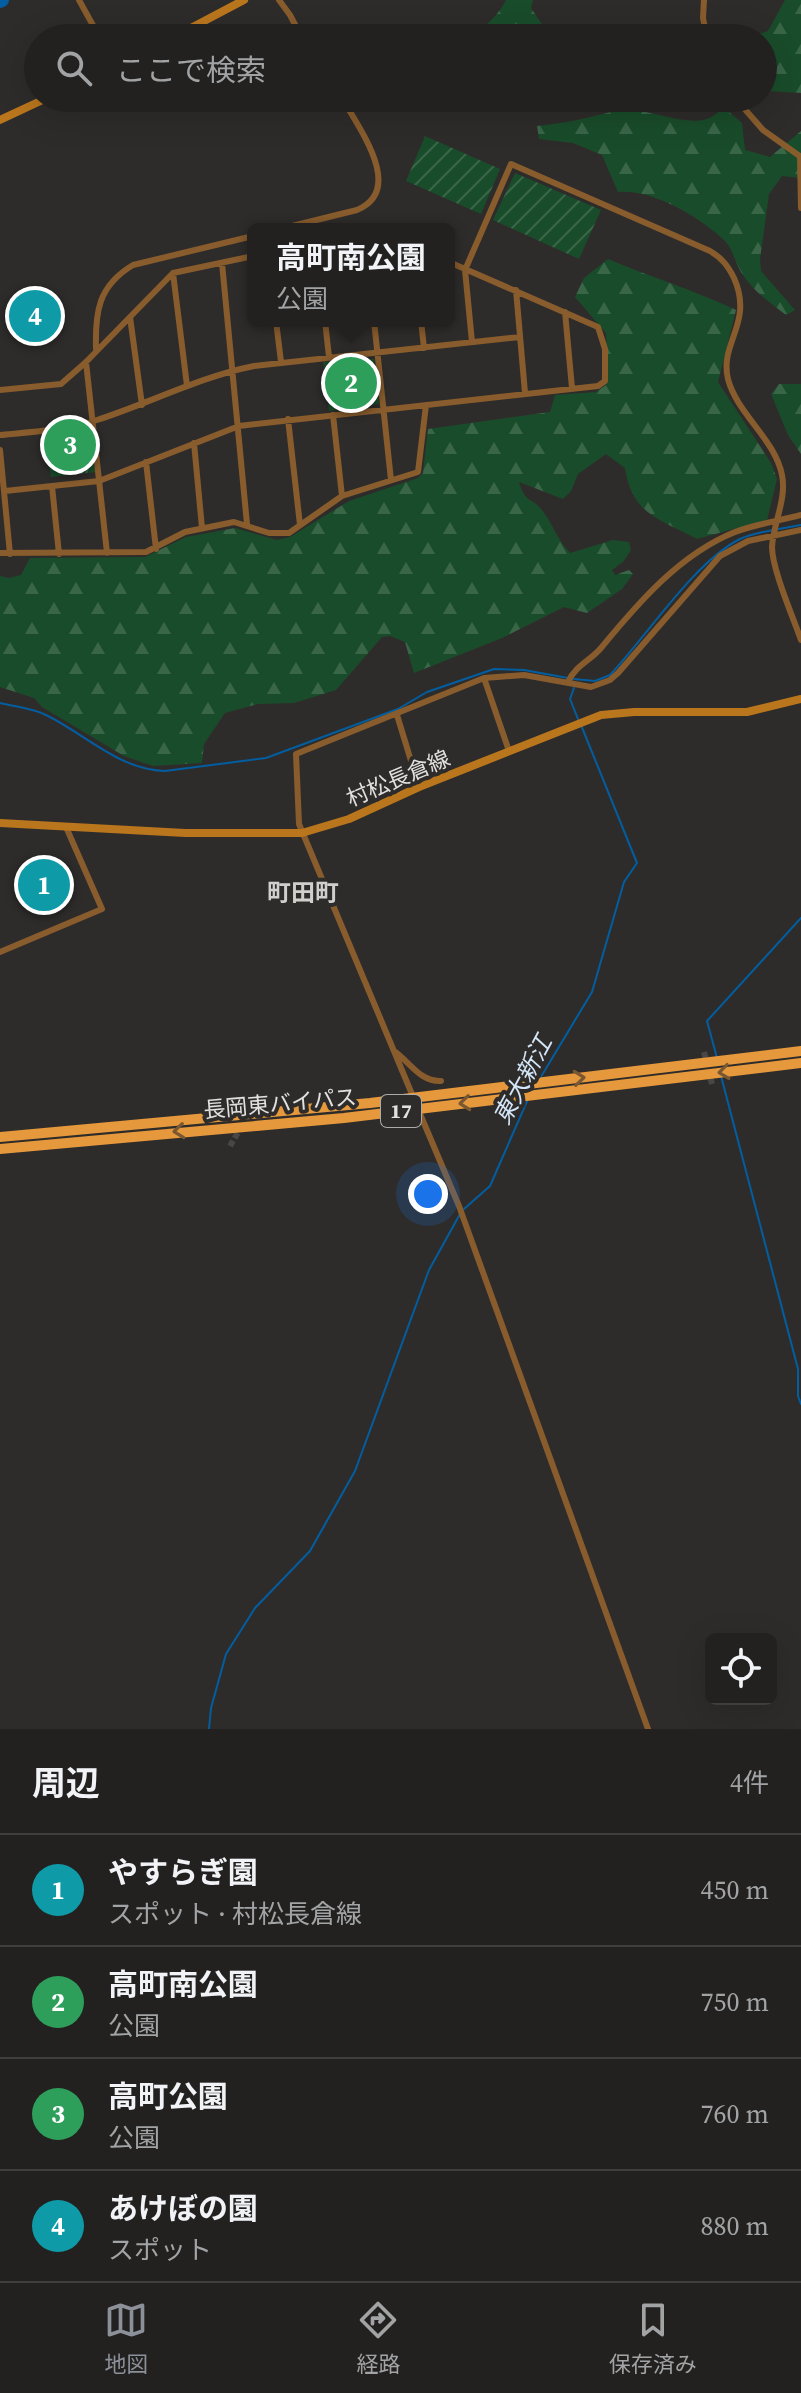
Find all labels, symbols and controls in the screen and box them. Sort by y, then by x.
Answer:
search box [24,24,777,112]
icon: search [52,46,96,90]
text: ここで検索 [116,50,266,91]
popup [247,223,455,327]
text: 高町南公園 [276,237,426,278]
text: 公園 [276,281,328,317]
pin: 4 [9,286,61,346]
pin: 2 [325,353,377,413]
pin: 3 [44,415,96,475]
street label: 村松長倉線 [342,743,454,813]
pin: 1 [18,855,70,915]
district label: 町田町 [267,876,339,909]
water label: 東大新江 [485,1027,561,1130]
one-way arrow [717,1063,730,1080]
one-way arrow [573,1070,586,1087]
street label: 長岡東バイパス [202,1081,358,1125]
road number: 17 [381,1095,421,1127]
one-way arrow [459,1095,472,1112]
one-way arrow [172,1123,185,1140]
your location [408,1174,448,1214]
map controls [705,1633,777,1705]
button: locate [705,1633,777,1705]
text: 周辺 [32,1760,100,1806]
text: 4件 [730,1765,769,1801]
text: やすらぎ園 [108,1852,258,1893]
text: 1 [51,1872,65,1908]
text: 450 m [701,1872,769,1908]
text: スポット · 村松長倉線 [108,1896,362,1932]
text: 高町南公園 [108,1964,258,2005]
text: 2 [51,1984,65,2020]
text: 750 m [701,1984,769,2020]
text: 公園 [108,2008,160,2044]
text: 高町公園 [108,2076,228,2117]
text: 3 [51,2096,65,2132]
text: 760 m [701,2096,769,2132]
text: 公園 [108,2120,160,2156]
text: あけぼの園 [108,2188,258,2229]
text: 4 [51,2208,65,2244]
text: 880 m [701,2208,769,2244]
text: スポット [108,2232,212,2268]
tab: 地図 [104,2298,148,2379]
tab: 経路 [356,2298,401,2379]
tab: 保存済み [609,2298,697,2379]

